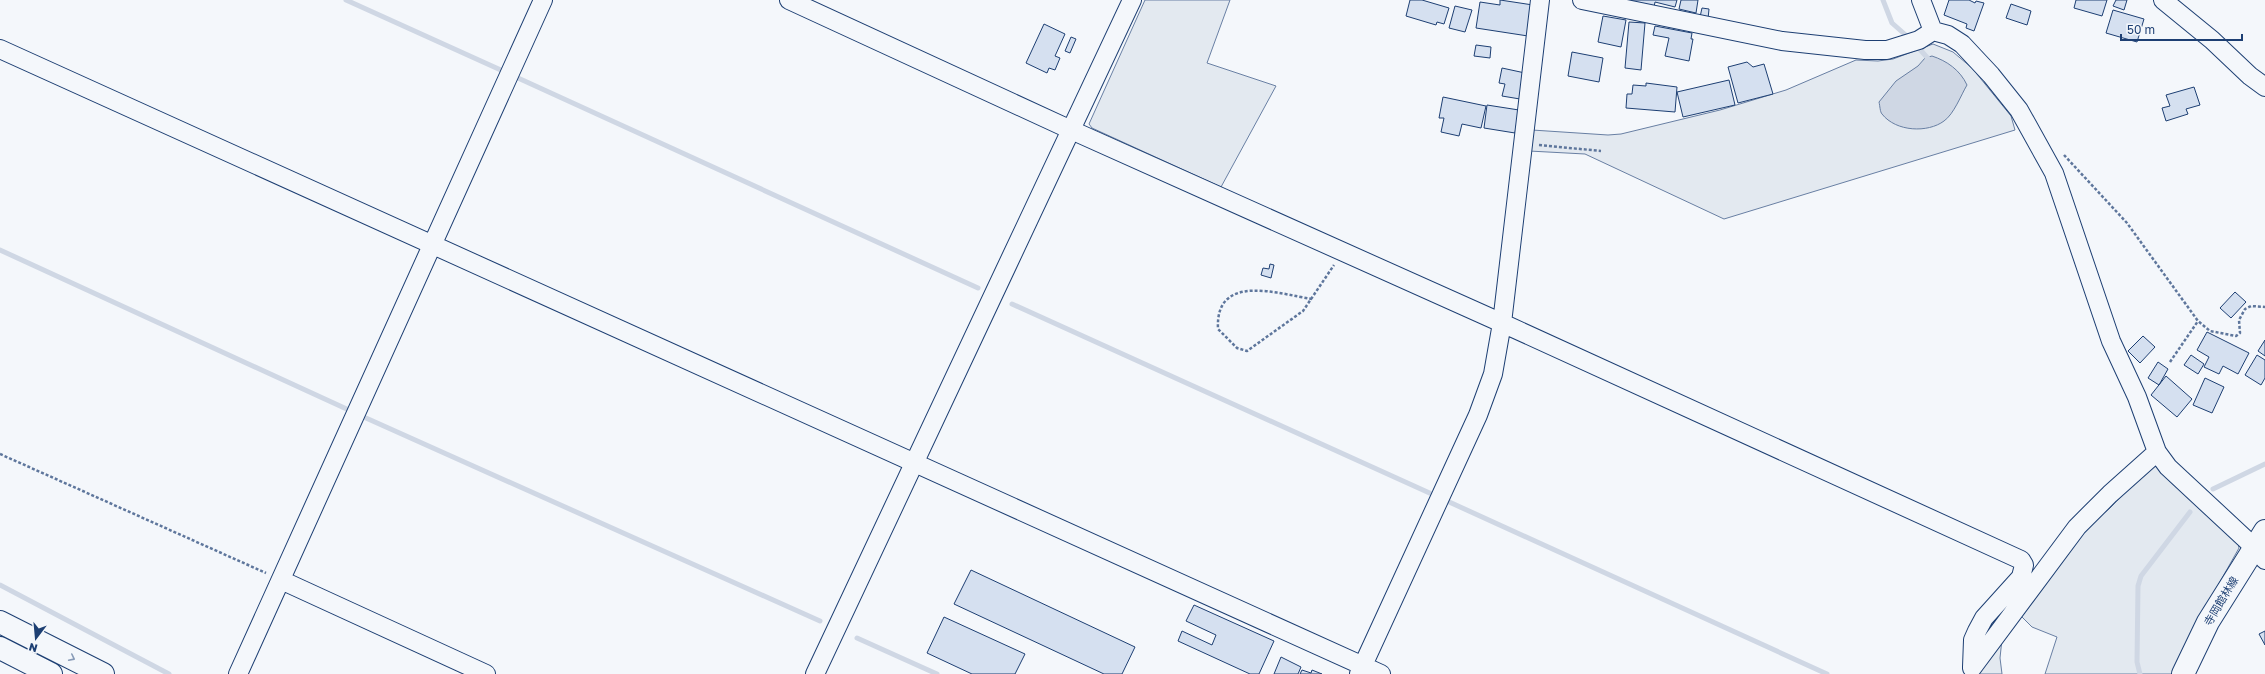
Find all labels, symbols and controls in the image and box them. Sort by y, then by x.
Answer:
scale bar [2121,16,2242,42]
text: 50 m [2127,22,2155,37]
street label: 寺岡館林線 [2201,574,2240,628]
north arrow [16,618,56,658]
text: N [27,641,39,655]
one-way arrow [68,653,76,661]

